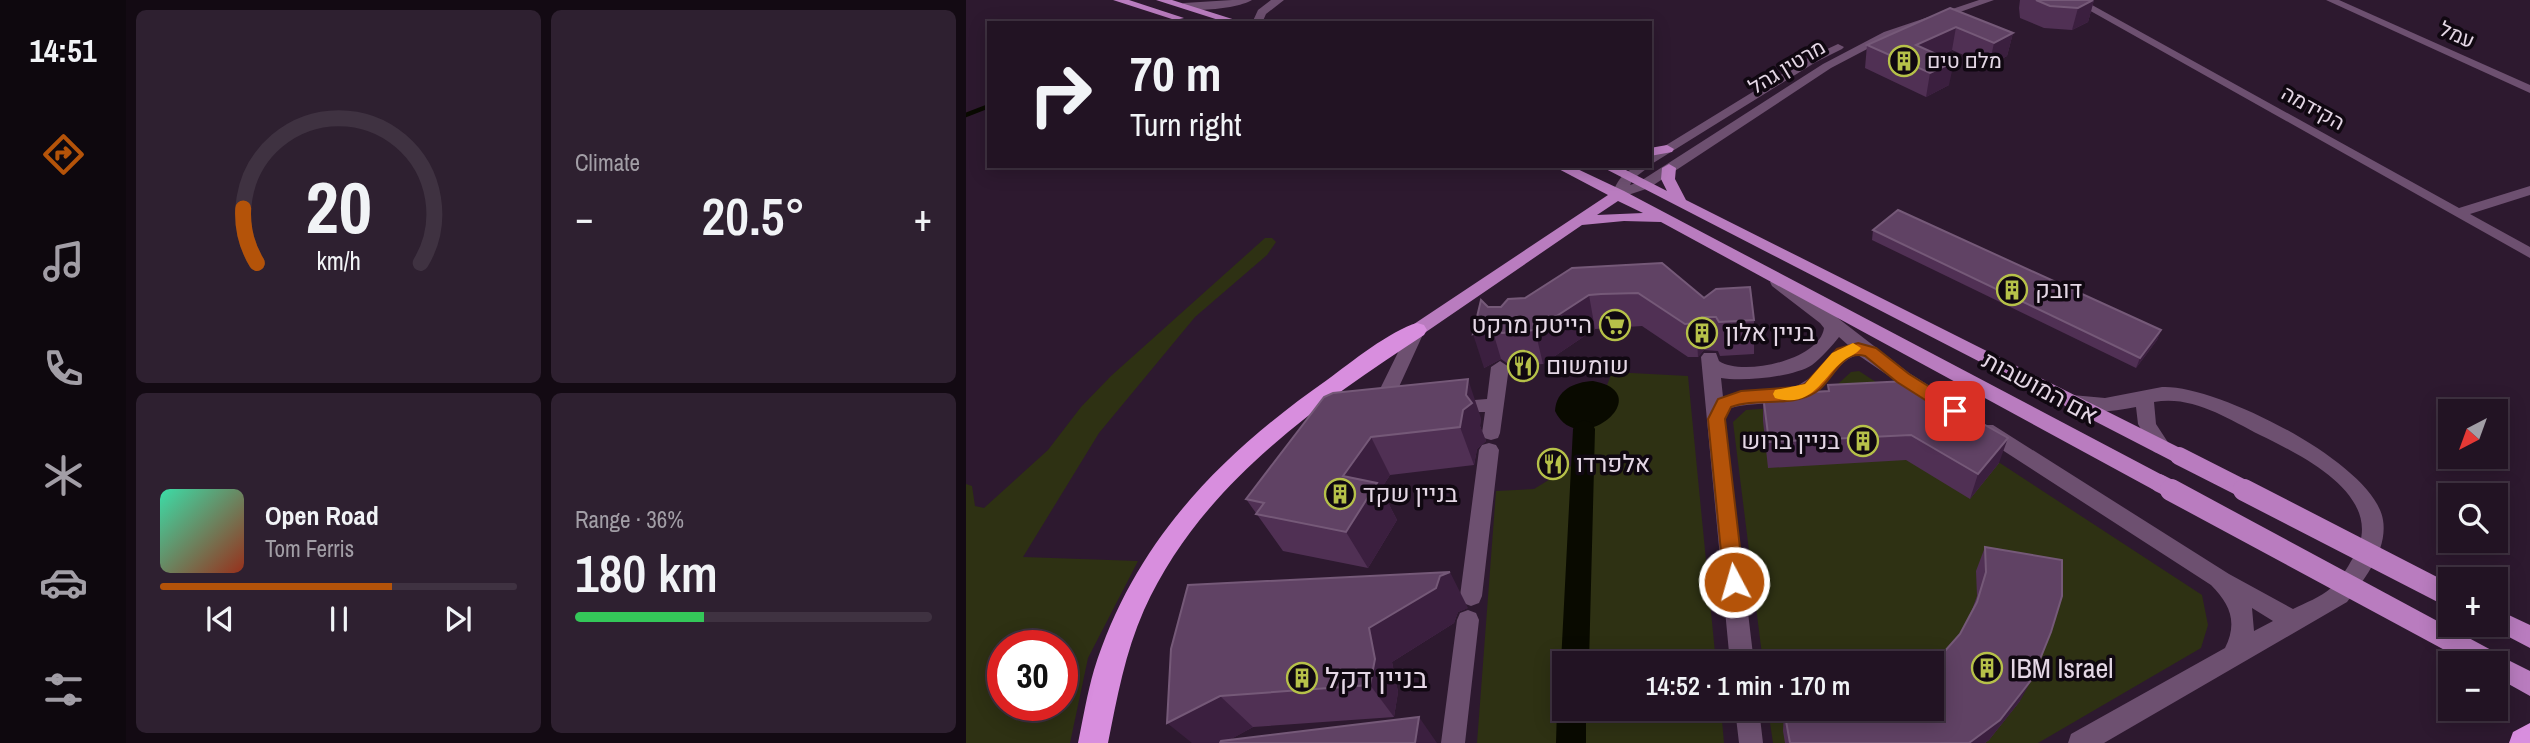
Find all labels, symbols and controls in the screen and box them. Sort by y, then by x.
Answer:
street label: עמל [2435,14,2480,55]
text: 14:51 [29,29,97,72]
street label: מרטין גהל [1743,32,1831,101]
text: 70 m [1130,40,1222,106]
building icon: מלם טים [1887,44,1921,78]
place label: מלם טים [1927,46,2002,75]
icon: right [1015,49,1106,140]
street label: הקידמה [2276,78,2350,137]
text: Turn right [1130,103,1242,146]
icon: directions [39,130,88,179]
text: Climate [575,147,640,178]
text: 20 [305,158,372,256]
text: 20.5° [702,181,805,251]
text: − [575,192,593,243]
text: + [914,192,932,243]
icon: music [39,237,88,286]
text: km/h [316,243,361,277]
building icon: דובק [1995,273,2029,307]
place label: דובק [2035,273,2082,305]
place label: הייטק מרקט [1471,308,1592,340]
supermarket icon: הייטק מרקט [1598,308,1632,342]
building icon: בניין אלון [1685,316,1719,350]
place label: בניין אלון [1725,316,1815,348]
street label: אם המושבות [1977,343,2104,431]
icon: phone [39,344,88,393]
restaurant icon: שומשום [1506,349,1540,383]
place label: שומשום [1546,349,1629,381]
pin [1925,381,1985,441]
icon: arrive [1936,392,1974,430]
north arrow [2438,399,2508,469]
map controls [2438,399,2508,721]
place label: בניין ברוש [1741,424,1840,456]
building icon: בניין ברוש [1846,424,1880,458]
restaurant icon: אלפרדו [1536,447,1570,481]
place label: אלפרדו [1576,447,1650,479]
icon: climate [39,451,88,500]
building icon: בניין שקד [1323,477,1357,511]
place label: בניין שקד [1363,477,1458,509]
button: search [2438,483,2508,553]
text: Open Road [265,498,379,533]
text: Range · 36% [575,504,684,535]
text: Tom Ferris [265,533,354,564]
text: 180 km [575,538,718,608]
position arrow [1697,545,1771,619]
icon: car [39,558,88,607]
button: + [2438,567,2508,637]
icon: previous [201,600,239,638]
icon: pause [320,600,358,638]
icon: next [439,600,477,638]
speed limit sign: 30 [987,630,1078,721]
place label: IBM Israel [2010,649,2113,687]
building icon: IBM Israel [1970,651,2004,685]
button: − [2438,651,2508,721]
place label: בניין דקל [1325,659,1428,697]
building icon: בניין דקל [1285,661,1319,695]
icon: filters [39,665,88,714]
text: 14:52 · 1 min · 170 m [1646,668,1850,703]

